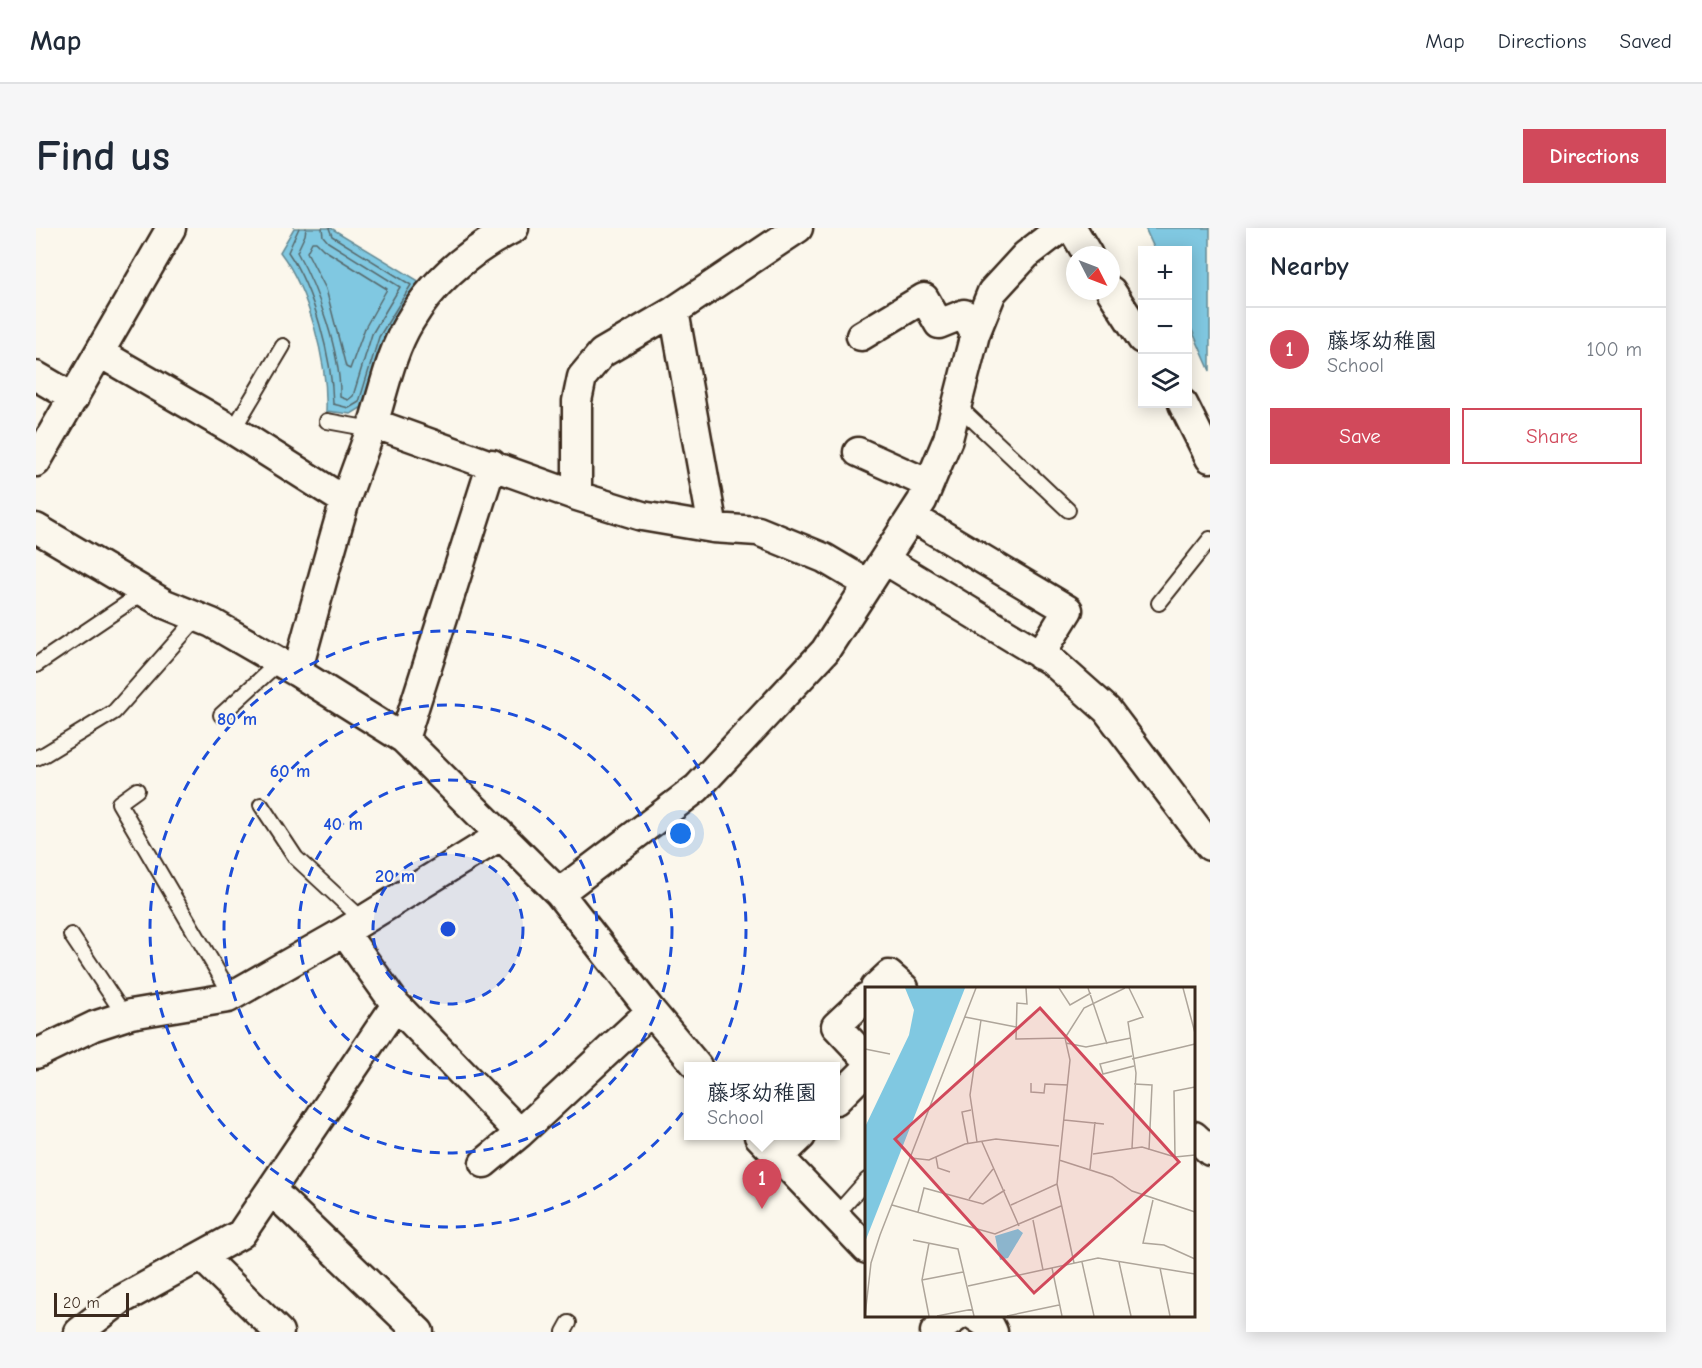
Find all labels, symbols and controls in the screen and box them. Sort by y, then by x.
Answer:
text: Map [30,25,81,57]
text: Map [1425,29,1465,53]
text: Directions [1498,29,1587,53]
text: Saved [1620,29,1672,53]
button: Directions [1523,129,1666,183]
text: Find us [36,132,170,181]
north arrow [1066,246,1120,300]
map controls [1138,246,1192,408]
button: + [1138,246,1192,300]
text: Nearby [1270,252,1349,282]
button: − [1138,300,1192,354]
text: 藤塚幼稚園 [1327,328,1437,354]
text: 1 [1286,338,1293,361]
text: 100 m [1587,338,1642,361]
button: layers [1138,354,1192,408]
text: School [1327,354,1384,377]
button: Save [1270,408,1450,464]
button: Share [1462,408,1642,464]
text: 80 m [217,709,257,730]
text: 60 m [270,761,310,782]
text: 40 m [323,814,363,835]
your location [666,819,695,848]
text: 20 m [375,866,415,887]
centre of rings [438,919,458,939]
inset map [865,987,1195,1317]
popup [684,1062,840,1140]
text: 藤塚幼稚園 [707,1080,817,1106]
text: School [707,1106,764,1129]
pin: 1 [742,1160,782,1209]
scale bar [54,1290,129,1318]
text: 20 m [63,1294,100,1312]

